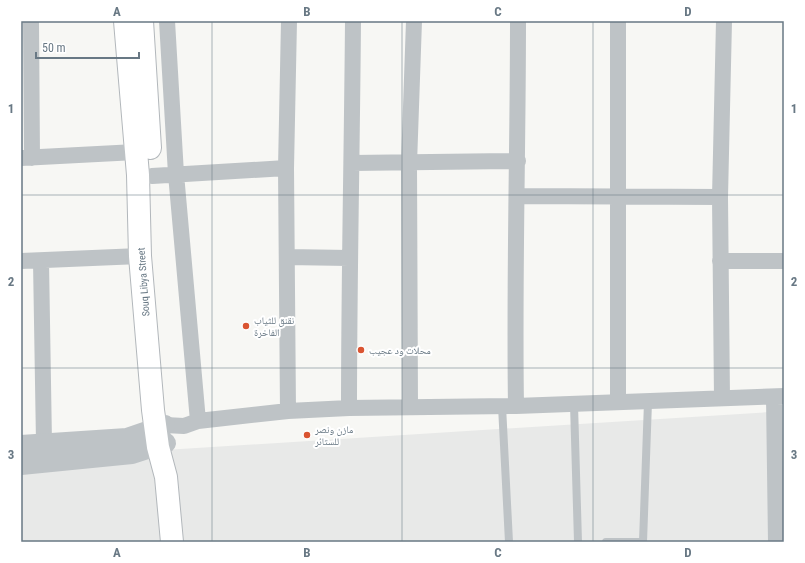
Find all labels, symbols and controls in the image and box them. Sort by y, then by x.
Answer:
text: A [113,4,121,19]
text: B [303,4,311,19]
text: C [494,4,502,19]
text: D [684,4,692,19]
scale bar [36,34,139,60]
text: 50 m [42,41,66,55]
text: 1 [8,101,14,116]
text: 1 [791,101,797,116]
street label: Souq Libya Street [136,247,151,317]
text: 2 [8,274,15,289]
text: 2 [791,274,798,289]
place label: نقنق للثياب الفاخرة [254,315,295,338]
marker: نقنق للثياب الفاخرة [241,321,251,331]
marker: محلات ود عجيب [356,345,366,355]
place label: محلات ود عجيب [369,345,431,356]
place label: مازن ونصر للستائر [314,424,354,447]
marker: مازن ونصر للستائر [302,430,312,440]
text: 3 [8,447,14,462]
text: 3 [791,447,797,462]
text: A [113,545,121,560]
text: B [303,545,311,560]
text: C [494,545,502,560]
text: D [684,545,692,560]

